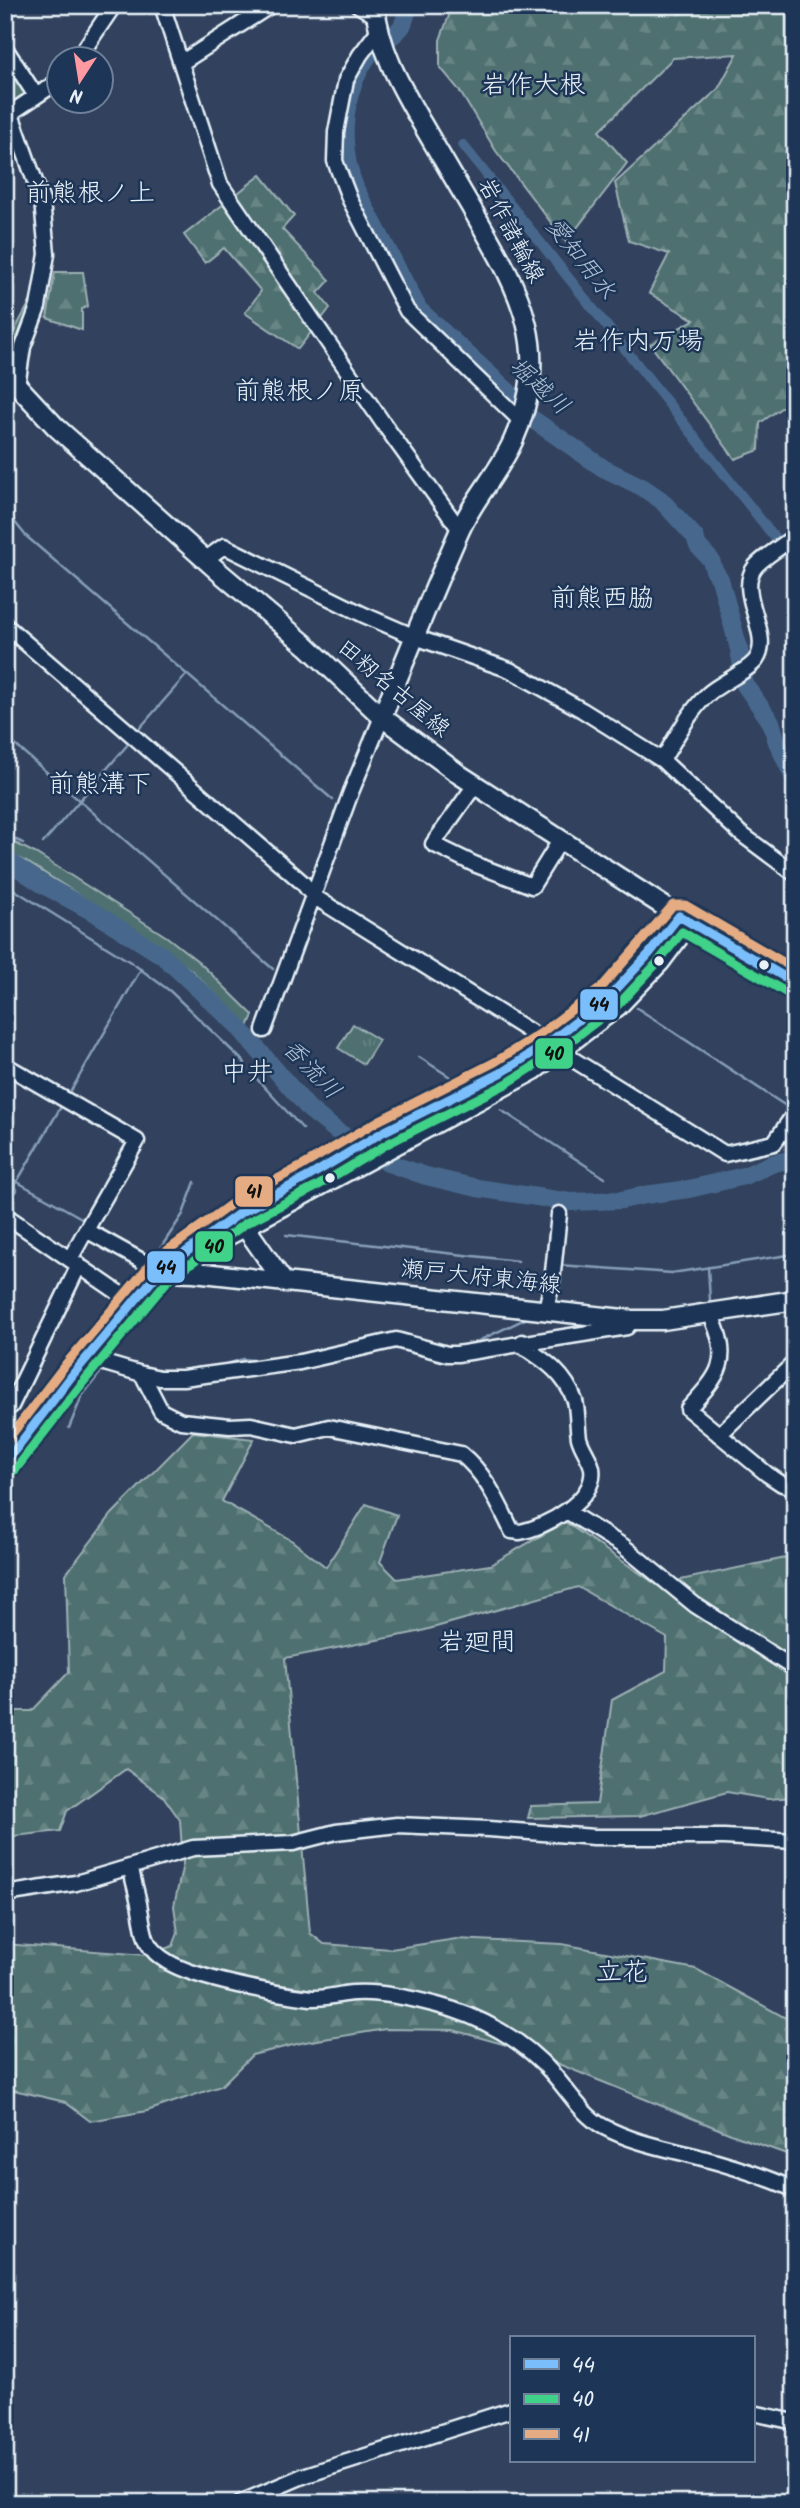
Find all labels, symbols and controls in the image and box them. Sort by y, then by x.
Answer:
north arrow [46,46,116,116]
district label: 岩作大根 [481,65,585,107]
text: N [68,79,86,111]
street label: 岩作諸輪線 [467,172,553,290]
district label: 前熊根ノ上 [25,173,155,215]
water label: 愛知用水 [535,209,625,309]
district label: 岩作内万場 [573,321,703,363]
water label: 堀越川 [499,348,579,426]
district label: 前熊根ノ原 [234,371,364,413]
district label: 前熊西脇 [550,578,654,620]
street label: 田籾名古屋線 [329,631,457,747]
district label: 前熊溝下 [48,764,152,806]
unlabelled marker [652,954,666,968]
unlabelled marker [757,958,771,972]
line badge: 44 [579,988,619,1021]
text: 44 [589,991,610,1021]
water label: 香流川 [272,1031,350,1109]
line badge: 40 [534,1037,574,1070]
text: 40 [544,1040,564,1070]
district label: 中井 [221,1052,273,1094]
unlabelled marker [323,1171,337,1185]
line badge: 41 [234,1175,274,1208]
text: 41 [246,1178,262,1208]
line badge: 40 [194,1230,234,1263]
text: 40 [204,1233,224,1263]
line badge: 44 [146,1250,186,1284]
street label: 瀬戸大府東海線 [399,1252,563,1304]
text: 44 [156,1254,177,1284]
district label: 岩廻間 [438,1622,516,1664]
district label: 立花 [596,1952,648,1994]
legend [510,2336,754,2462]
text: 44 [572,2350,595,2383]
text: 40 [572,2384,594,2417]
text: 41 [572,2420,590,2453]

